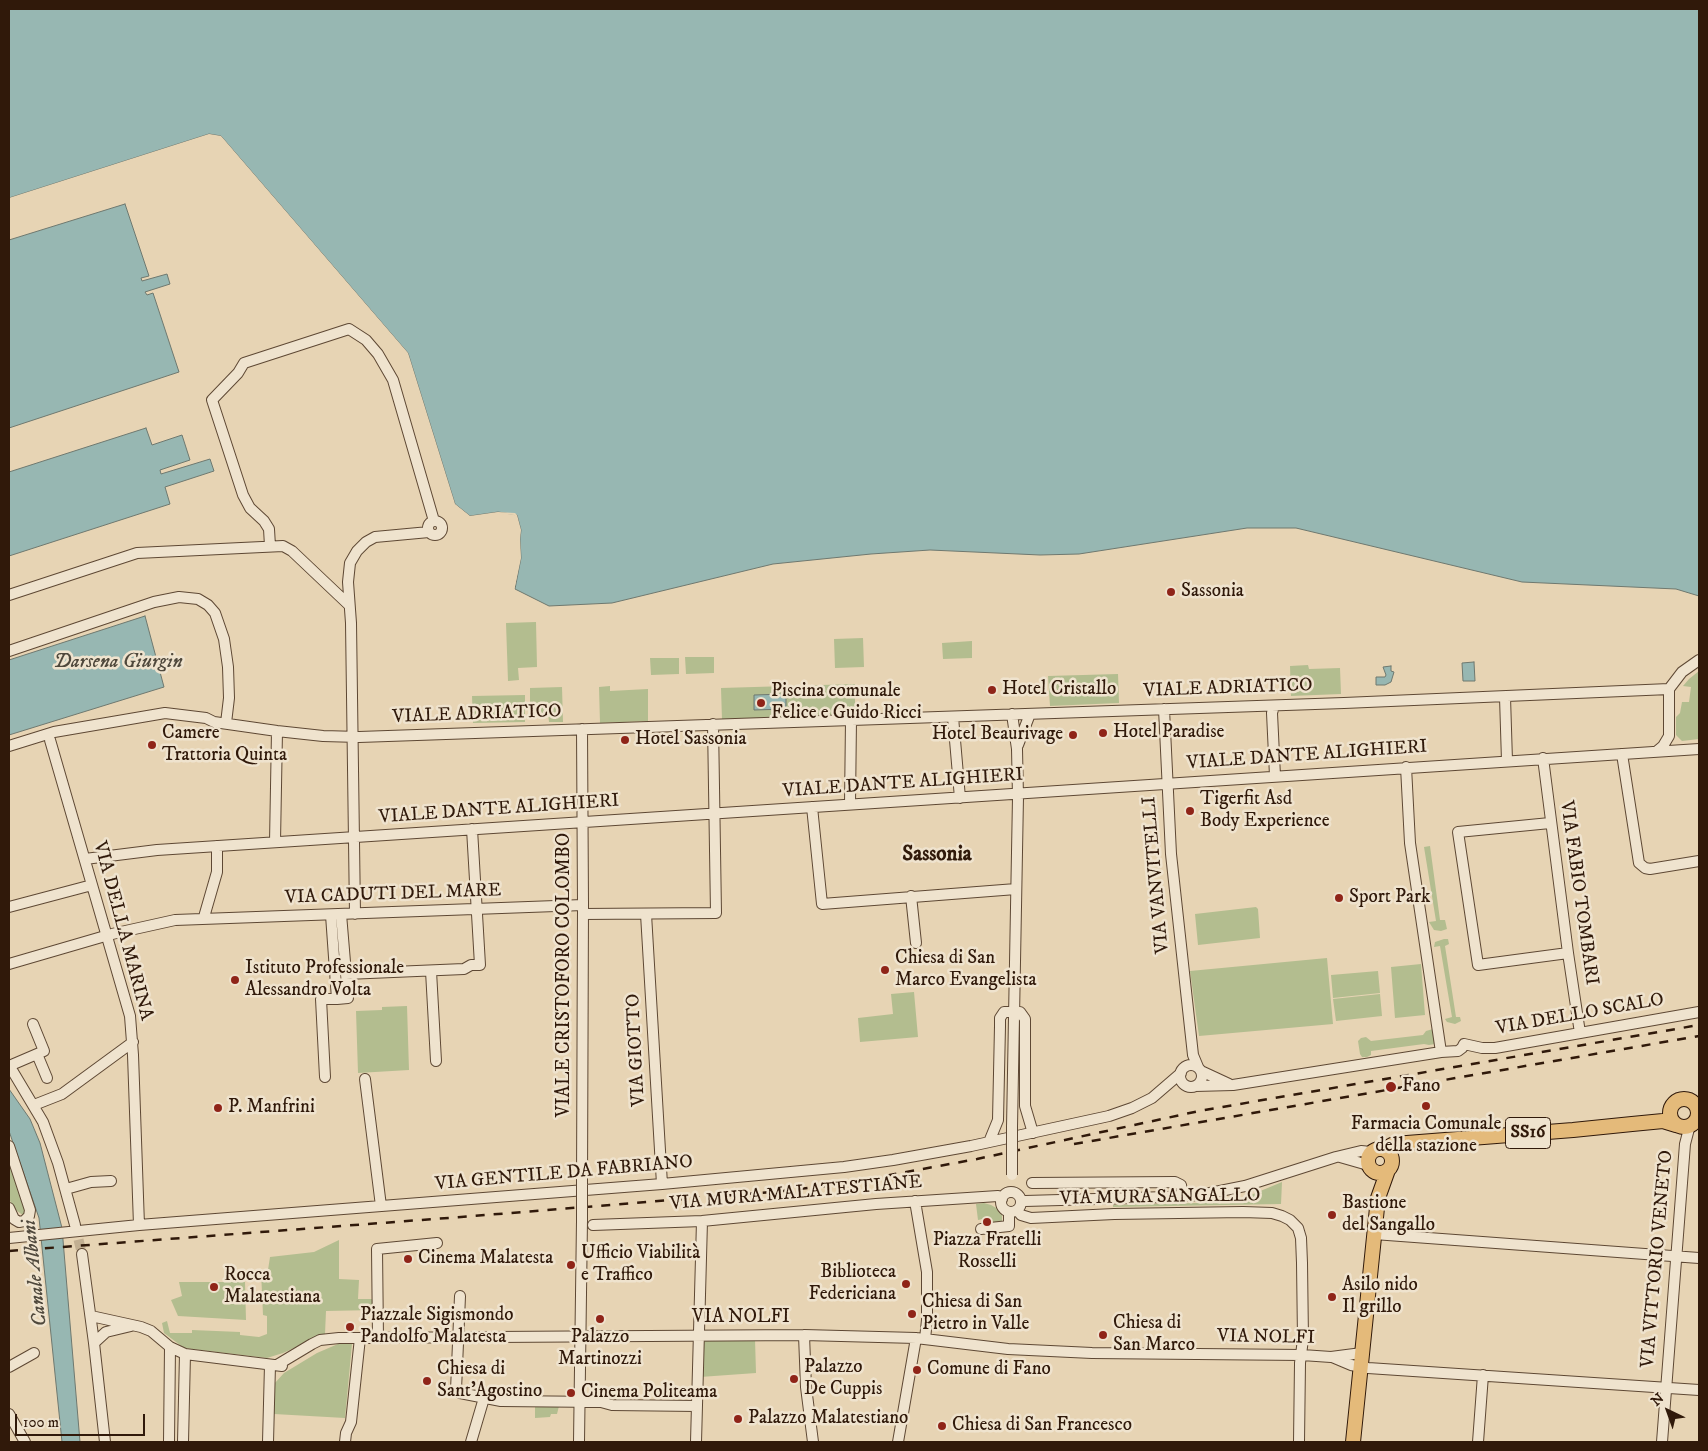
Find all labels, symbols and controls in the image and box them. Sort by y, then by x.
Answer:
place label: Sassonia [1181,581,1244,603]
marker: Sassonia [1165,586,1177,598]
water label: Darsena Giurgin [53,651,183,675]
street label: VIALE ADRIATICO [1143,675,1313,703]
place label: Hotel Cristallo [1002,679,1116,701]
place label: Piscina comunale Felice e Guido Ricci [771,681,922,725]
marker: Hotel Cristallo [986,684,998,696]
marker: Piscina comunale Felice e Guido Ricci [755,697,767,709]
street label: VIALE ADRIATICO [392,701,562,729]
place label: Hotel Paradise [1113,722,1224,744]
place label: Camere Trattoria Quinta [162,723,287,767]
place label: Hotel Beaurivage [932,724,1063,746]
marker: Hotel Paradise [1097,727,1109,739]
place label: Hotel Sassonia [635,729,746,751]
marker: Hotel Beaurivage [1067,729,1079,741]
marker: Hotel Sassonia [619,734,631,746]
street label: VIALE DANTE ALIGHIERI [1186,736,1428,776]
marker: Camere Trattoria Quinta [146,739,158,751]
street label: VIALE DANTE ALIGHIERI [782,764,1024,804]
place label: Tigerfit Asd Body Experience [1200,789,1330,833]
street label: VIALE DANTE ALIGHIERI [378,790,620,830]
street label: VIA VANVITELLI [1139,795,1175,955]
street label: VIA FABIO TOMBARI [1554,799,1602,987]
marker: Tigerfit Asd Body Experience [1184,805,1196,817]
street label: VIALE CRISTOFORO COLOMBO [554,833,576,1117]
street label: VIA DELLA MARINA [87,839,157,1023]
district label: Sassonia [902,843,972,869]
street label: VIA CADUTI DEL MARE [284,880,502,910]
place label: Sport Park [1349,887,1430,909]
marker: Sport Park [1333,892,1345,904]
place label: Chiesa di San Marco Evangelista [895,948,1037,992]
place label: Istituto Professionale Alessandro Volta [245,958,404,1002]
marker: Chiesa di San Marco Evangelista [879,964,891,976]
marker: Istituto Professionale Alessandro Volta [229,974,241,986]
street label: VIA DELLO SCALO [1494,989,1666,1041]
street label: VIA GIOTTO [623,993,651,1107]
place label: Fano [1402,1076,1440,1098]
marker: Fano [1384,1080,1398,1094]
place label: P. Manfrini [228,1097,315,1119]
marker: Farmacia Comunale della stazione [1420,1100,1432,1112]
marker: P. Manfrini [212,1102,224,1114]
place label: Farmacia Comunale della stazione [1351,1114,1501,1158]
road number: SS16 [1506,1118,1550,1148]
street label: VIA VITTORIO VENETO [1637,1149,1679,1369]
street label: VIA GENTILE DA FABRIANO [434,1151,694,1197]
street label: VIA MURA MALATESTIANE [669,1172,923,1216]
street label: VIA MURA SANGALLO [1060,1185,1260,1211]
place label: Bastione del Sangallo [1342,1193,1435,1237]
marker: Bastione del Sangallo [1326,1209,1338,1221]
marker: Piazza Fratelli Rosselli [981,1216,993,1228]
water label: Canale Albani [18,1218,54,1328]
place label: Piazza Fratelli Rosselli [933,1230,1041,1274]
place label: Ufficio Viabilità e Traffico [581,1243,700,1287]
place label: Cinema Malatesta [418,1248,553,1270]
marker: Cinema Malatesta [402,1253,414,1265]
marker: Ufficio Viabilità e Traffico [565,1259,577,1271]
place label: Biblioteca Federiciana [808,1262,896,1306]
place label: Rocca Malatestiana [224,1265,321,1309]
place label: Asilo nido Il grillo [1342,1275,1418,1319]
marker: Biblioteca Federiciana [900,1278,912,1290]
marker: Rocca Malatestiana [208,1281,220,1293]
marker: Asilo nido Il grillo [1326,1291,1338,1303]
place label: Chiesa di San Pietro in Valle [922,1292,1029,1336]
place label: Piazzale Sigismondo Pandolfo Malatesta [360,1305,514,1349]
street label: VIA NOLFI [692,1307,790,1329]
marker: Chiesa di San Pietro in Valle [906,1308,918,1320]
marker: Palazzo Martinozzi [594,1313,606,1325]
place label: Chiesa di San Marco [1113,1313,1195,1357]
marker: Piazzale Sigismondo Pandolfo Malatesta [344,1321,356,1333]
street label: VIA NOLFI [1217,1326,1315,1350]
place label: Palazzo Martinozzi [558,1327,642,1371]
marker: Chiesa di San Marco [1097,1329,1109,1341]
place label: Palazzo De Cuppis [804,1357,882,1401]
place label: Chiesa di Sant'Agostino [437,1359,542,1403]
place label: Comune di Fano [927,1359,1051,1381]
marker: Comune di Fano [911,1364,923,1376]
marker: Palazzo De Cuppis [788,1373,800,1385]
marker: Chiesa di Sant'Agostino [421,1375,433,1387]
place label: Cinema Politeama [581,1382,717,1404]
north arrow [1643,1386,1693,1436]
marker: Cinema Politeama [565,1387,577,1399]
text: N [1648,1389,1668,1410]
scale bar [18,1404,148,1436]
place label: Palazzo Malatestiano [748,1408,908,1430]
text: 100 m [23,1413,59,1432]
marker: Palazzo Malatestiano [732,1413,744,1425]
place label: Chiesa di San Francesco [952,1415,1132,1437]
marker: Chiesa di San Francesco [936,1420,948,1432]

